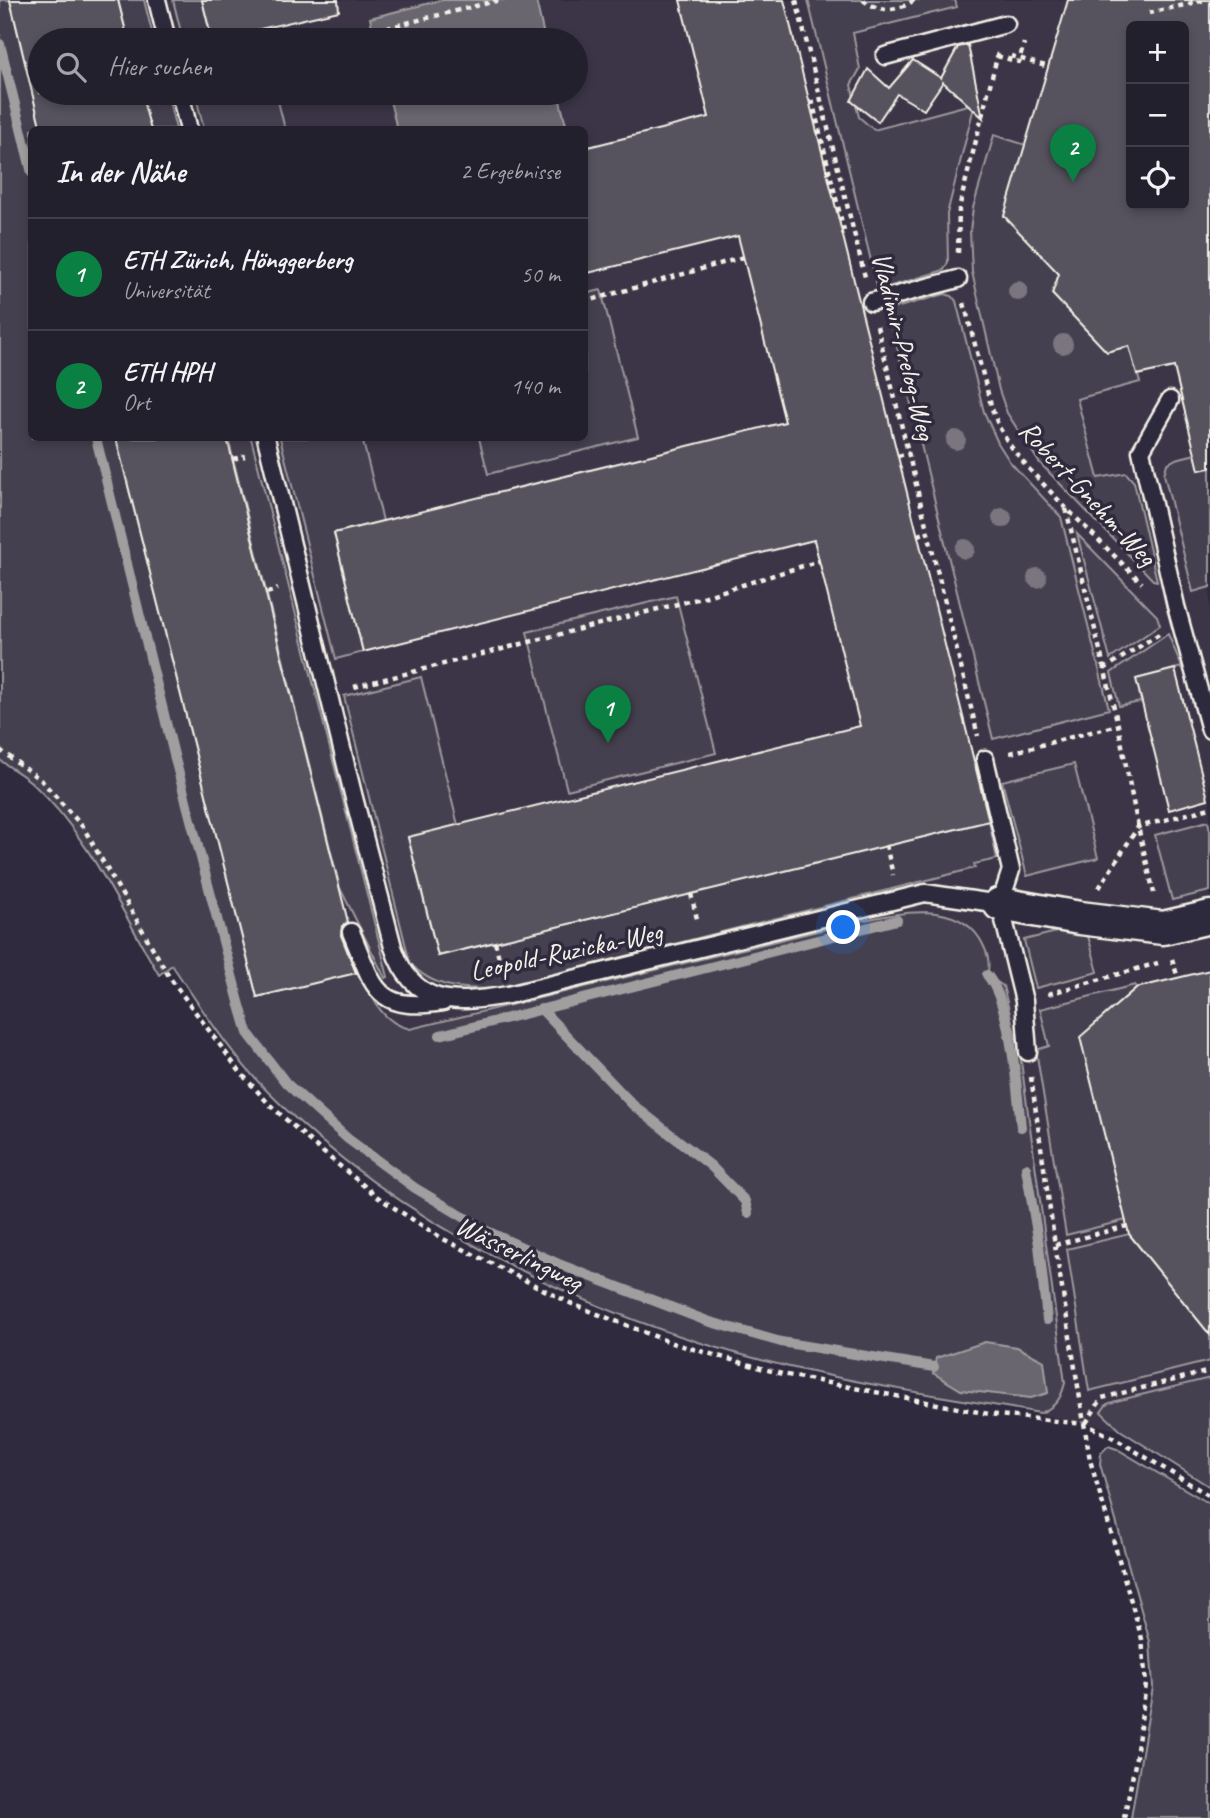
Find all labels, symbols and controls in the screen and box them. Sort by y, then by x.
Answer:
map controls [1126,21,1189,210]
button: + [1126,21,1189,84]
search box [28,28,588,105]
icon: search [52,48,90,86]
text: Hier suchen [108,50,212,83]
button: − [1126,84,1189,147]
pin: 2 [1050,124,1096,182]
button: locate [1126,147,1189,210]
text: In der Nähe [56,153,185,191]
text: 2 Ergebnisse [460,157,560,186]
text: ETH Zürich, Hönggerberg [123,243,352,276]
street label: Vladimir-Prelog-Weg [864,248,945,445]
text: 1 [74,260,84,289]
text: 50 m [521,260,560,289]
text: Universität [123,276,210,305]
text: ETH HPH [123,355,212,388]
text: 2 [74,372,84,401]
text: 140 m [511,372,560,401]
text: Ort [123,388,150,417]
street label: Robert-Gnehm-Weg [1012,413,1165,574]
pin: 1 [585,685,631,743]
your location [826,910,860,944]
street label: Leopold-Ruzicka-Weg [467,913,666,988]
street label: Wässerlingweg [450,1207,590,1300]

